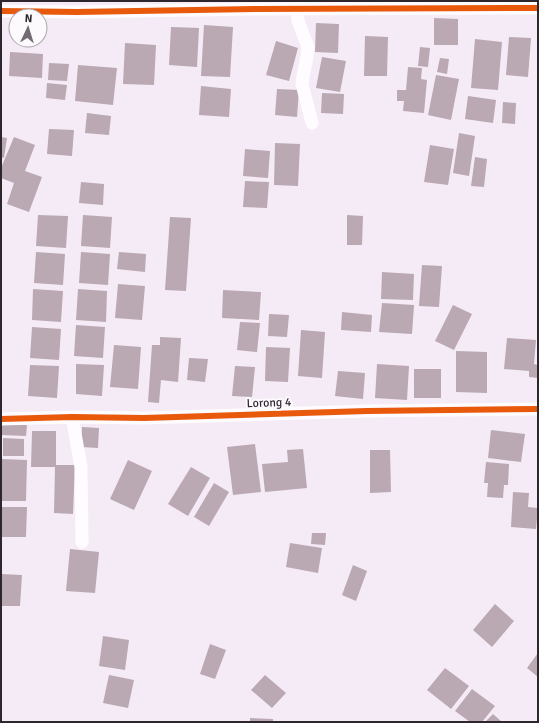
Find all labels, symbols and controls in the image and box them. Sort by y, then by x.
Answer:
north arrow [8,8,48,48]
text: N [24,12,33,25]
street label: Lorong 4 [246,395,292,411]

